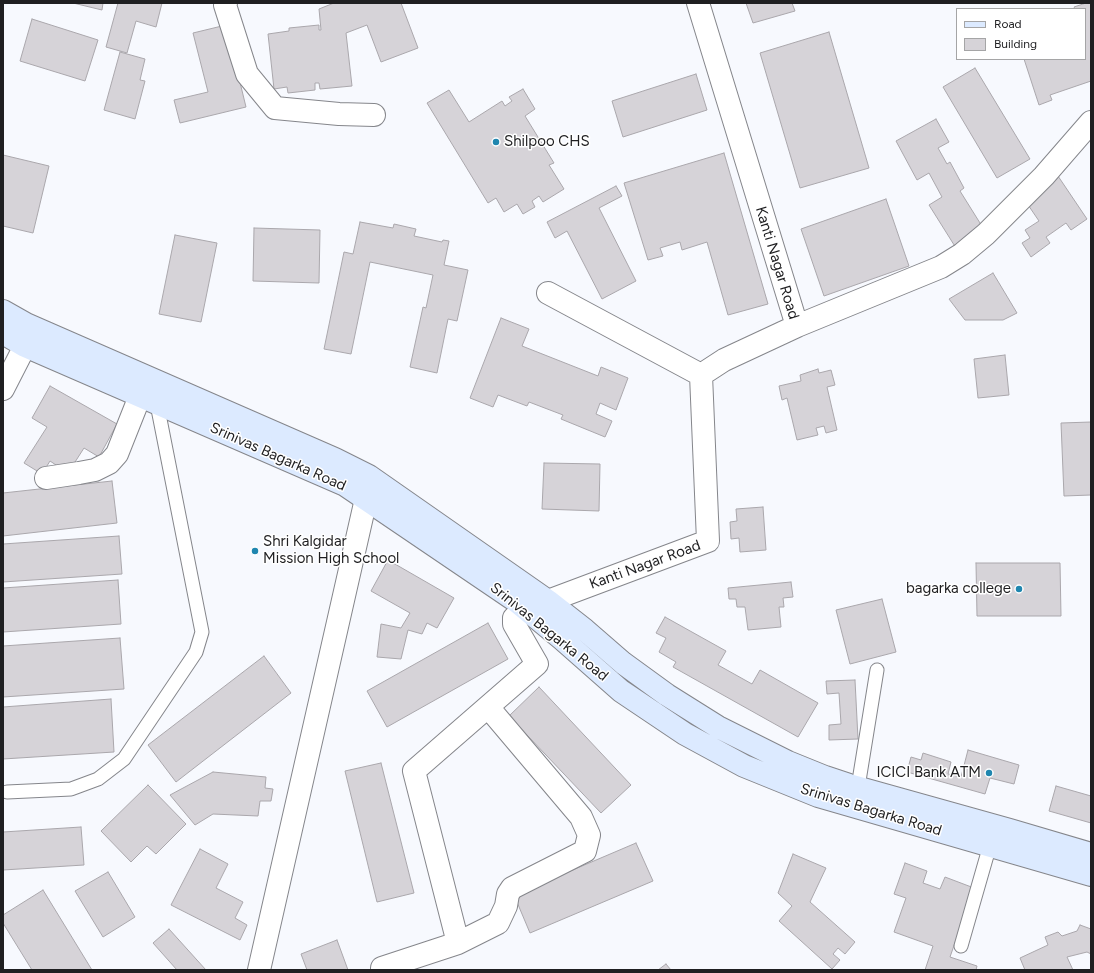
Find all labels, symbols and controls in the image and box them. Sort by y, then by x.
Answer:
legend [956,8,1086,60]
text: Road [994,17,1022,31]
text: Building [994,37,1037,51]
place label: Shilpoo CHS [504,133,590,151]
marker: Shilpoo CHS [491,137,501,147]
street label: Kanti Nagar Road [751,204,803,322]
street label: Srinivas Bagarka Road [207,419,349,495]
place label: Shri Kalgidar Mission High School [263,533,399,568]
street label: Kanti Nagar Road [587,537,703,593]
marker: Shri Kalgidar Mission High School [250,546,260,556]
street label: Srinivas Bagarka Road [486,579,612,685]
place label: bagarka college [906,580,1011,598]
marker: bagarka college [1014,584,1024,594]
place label: ICICI Bank ATM [876,764,981,782]
marker: ICICI Bank ATM [984,768,994,778]
street label: Srinivas Bagarka Road [798,780,944,840]

